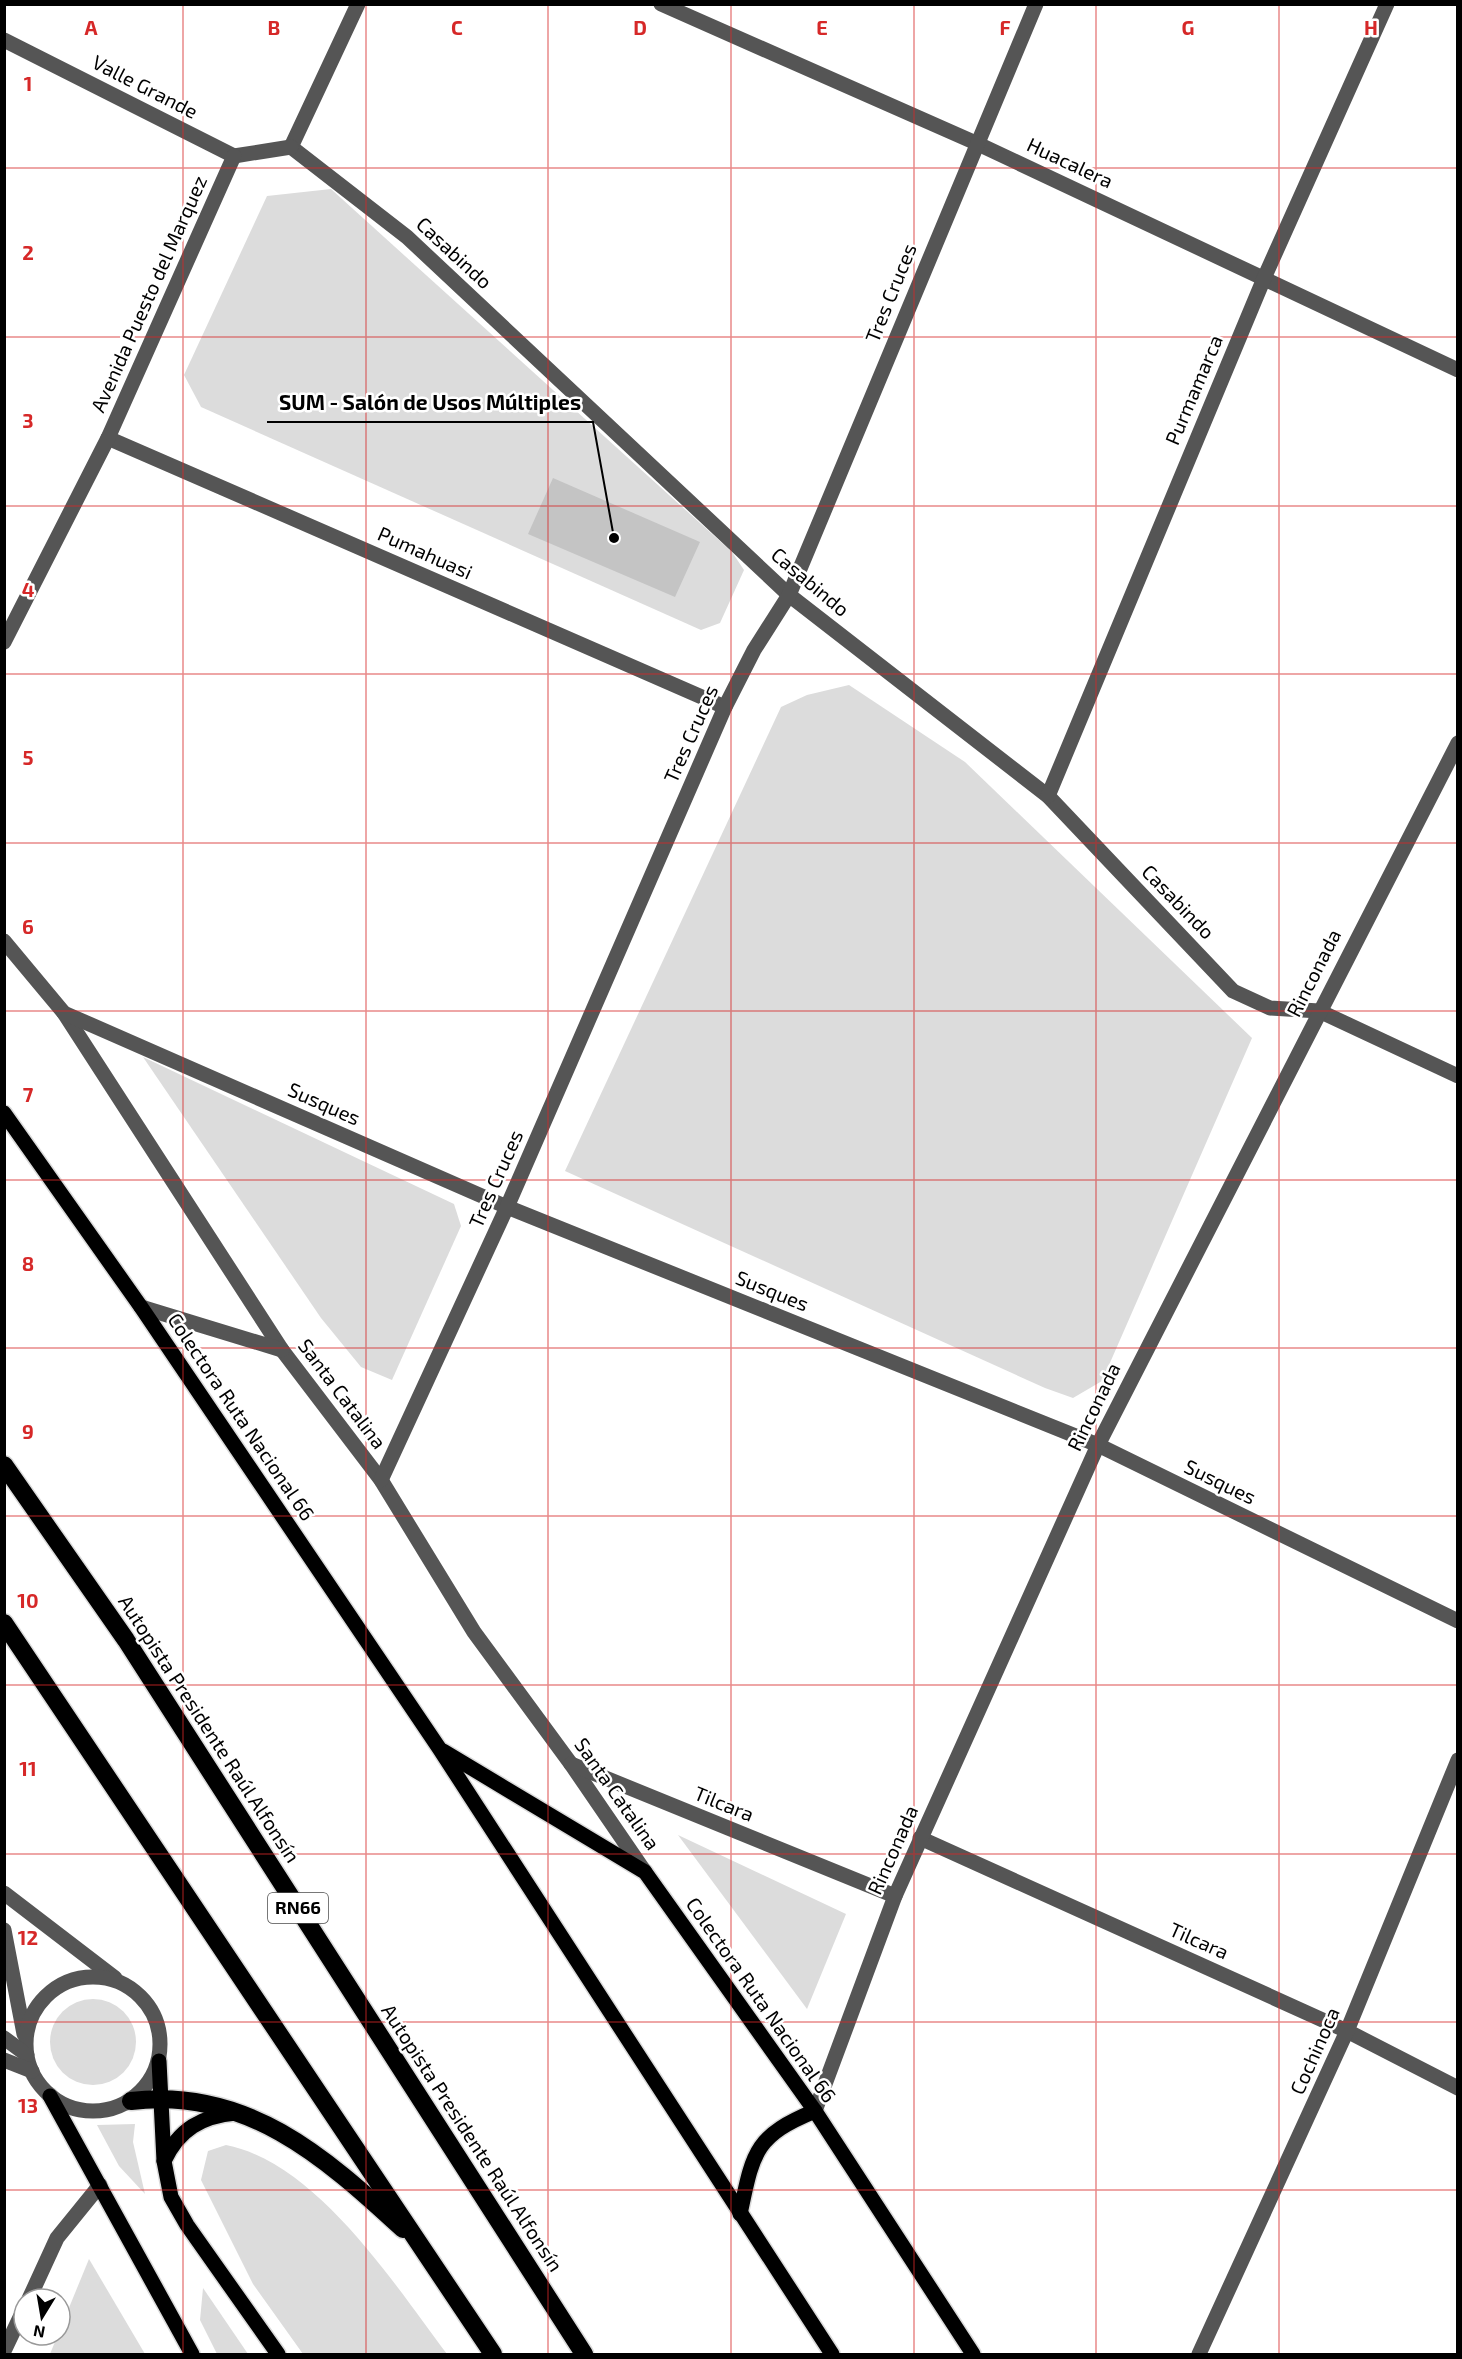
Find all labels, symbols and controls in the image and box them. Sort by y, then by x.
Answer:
text: A [84,15,98,39]
text: B [268,15,280,39]
text: C [451,15,463,39]
text: D [633,15,647,39]
text: E [816,15,828,39]
text: F [999,15,1011,39]
text: G [1182,15,1194,39]
text: H [1364,15,1378,39]
street label: Valle Grande [89,49,202,123]
text: 1 [24,71,32,95]
street label: Huacalera [1024,132,1117,192]
street label: Avenida Puesto del Marquez [85,172,211,416]
street label: Casabindo [412,211,497,293]
text: 2 [22,240,34,264]
street label: Tres Cruces [859,240,921,345]
street label: Purmamarca [1159,331,1227,448]
callout: SUM - Salón de Usos Múltiples [267,383,593,422]
text: SUM - Salón de Usos Múltiples [279,389,581,414]
text: 3 [22,408,34,432]
street label: Pumahuasi [374,521,476,584]
street label: Casabindo [767,542,854,621]
text: 4 [22,577,35,601]
street label: Tres Cruces [658,681,722,786]
text: 5 [22,745,34,769]
street label: Casabindo [1137,859,1220,944]
text: 6 [22,914,34,938]
street label: Rinconada [1281,925,1345,1020]
street label: Susques [285,1077,364,1130]
text: 7 [23,1082,34,1106]
street label: Tres Cruces [463,1126,527,1231]
text: 8 [22,1251,34,1275]
street label: Susques [732,1265,812,1316]
street label: Colectora Ruta Nacional 66 [163,1308,320,1525]
street label: Santa Catalina [294,1334,392,1453]
street label: Rinconada [1061,1359,1125,1455]
text: 9 [22,1419,34,1443]
street label: Susques [1181,1454,1260,1509]
text: 10 [17,1588,39,1612]
street label: Autopista Presidente Raúl Alfonsín [114,1590,305,1867]
street label: Santa Catalina [570,1733,665,1854]
text: 11 [19,1756,37,1780]
street label: Tilcara [691,1780,758,1826]
street label: Rinconada [862,1801,922,1898]
street label: Colectora Ruta Nacional 66 [682,1892,842,2107]
road number: RN66 [268,1893,328,1923]
street label: Tilcara [1166,1916,1233,1964]
text: 12 [18,1925,38,1949]
street label: Autopista Presidente Raúl Alfonsín [377,1999,568,2276]
street label: Cochinoca [1284,2003,1344,2098]
text: 13 [18,2093,38,2117]
north arrow [12,2287,72,2347]
text: N [32,2322,47,2343]

